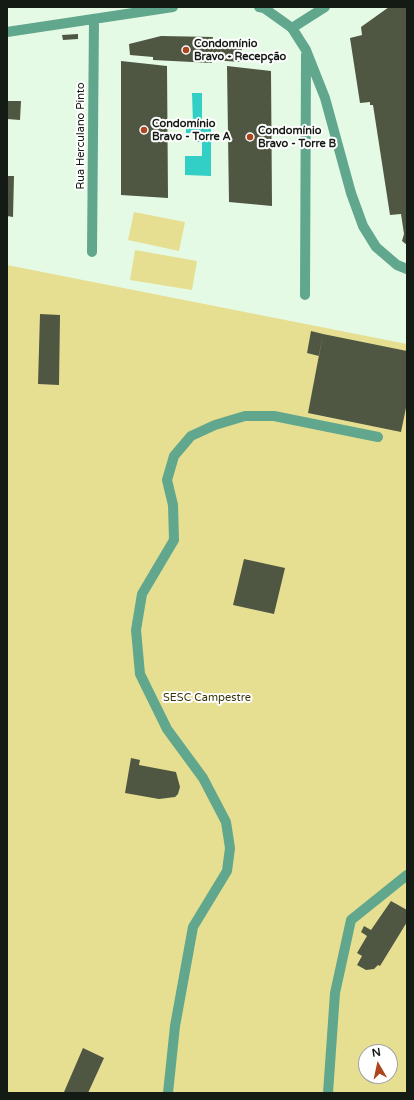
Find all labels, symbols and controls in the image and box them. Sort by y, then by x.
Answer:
place label: Condomínio Bravo - Recepção [194,37,286,63]
marker: Condomínio Bravo - Recepção [181,45,191,55]
street label: Rua Herculano Pinto [74,82,88,190]
place label: Condomínio Bravo - Torre A [152,117,231,143]
place label: Condomínio Bravo - Torre B [258,124,336,150]
marker: Condomínio Bravo - Torre A [139,125,149,135]
marker: Condomínio Bravo - Torre B [245,132,255,142]
park label: SESC Campestre [163,691,251,705]
north arrow [358,1044,398,1084]
text: N [371,1046,382,1060]

